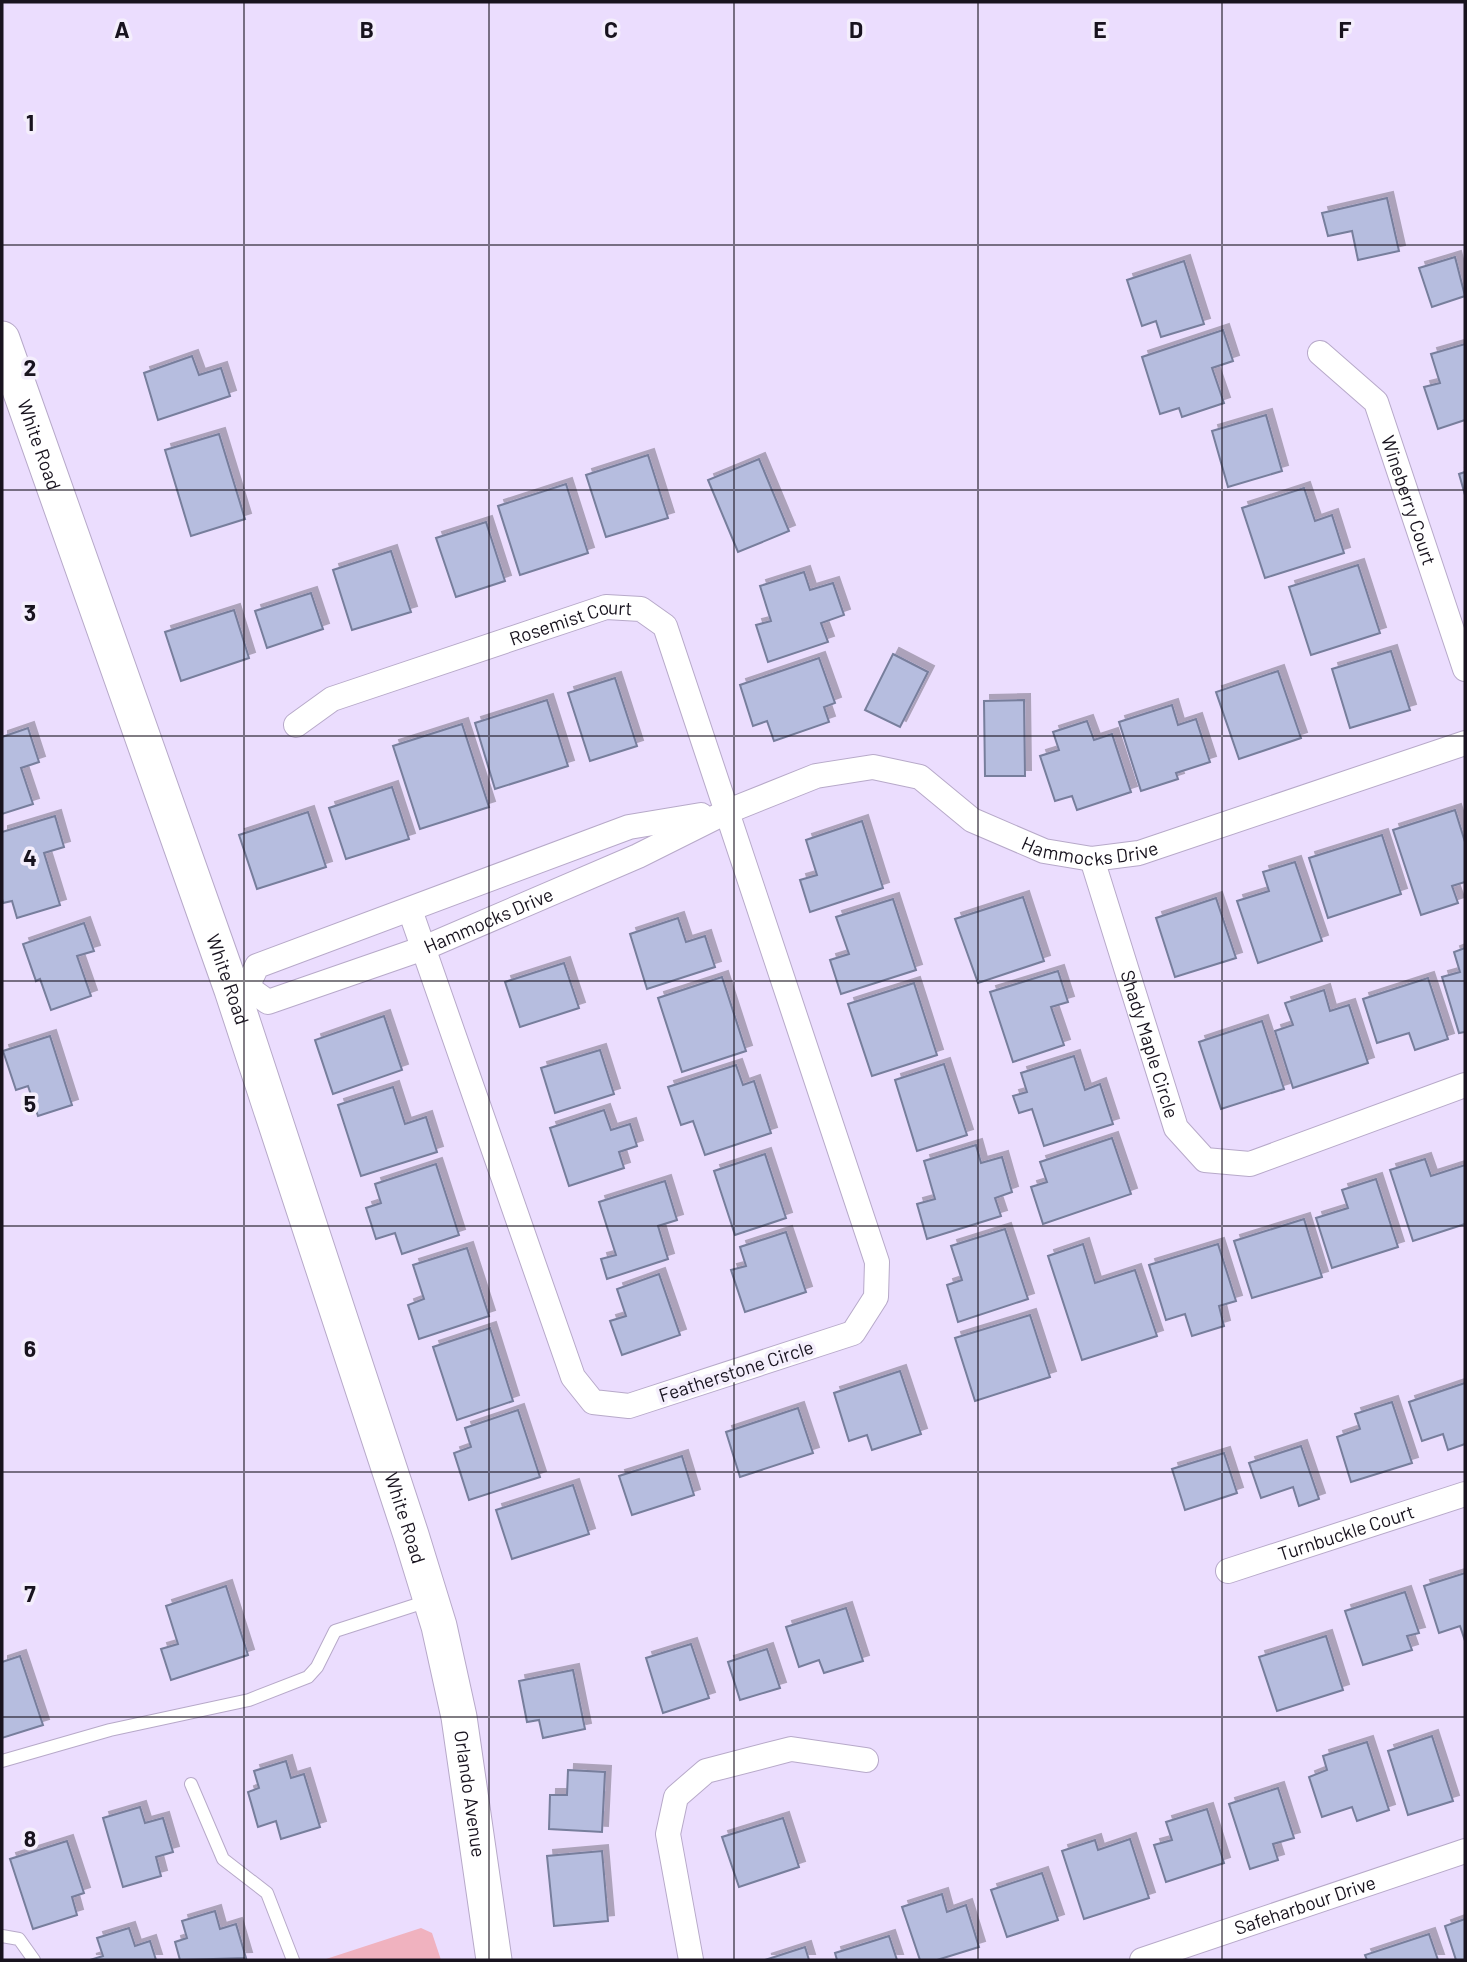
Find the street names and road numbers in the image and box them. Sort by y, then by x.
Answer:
street label: White Road [13,396,66,493]
street label: Wineberry Court [1377,432,1442,568]
street label: Rosemist Court [506,595,633,650]
street label: Hammocks Drive [1019,831,1161,870]
street label: Hammocks Drive [420,882,556,958]
street label: White Road [202,931,255,1027]
street label: Shady Maple Circle [1116,967,1184,1121]
street label: Featherstone Circle [656,1335,816,1406]
street label: White Road [380,1469,431,1566]
street label: Turnbuckle Court [1275,1499,1417,1565]
street label: Orlando Avenue [450,1729,491,1859]
street label: Safeharbour Drive [1231,1870,1378,1939]

